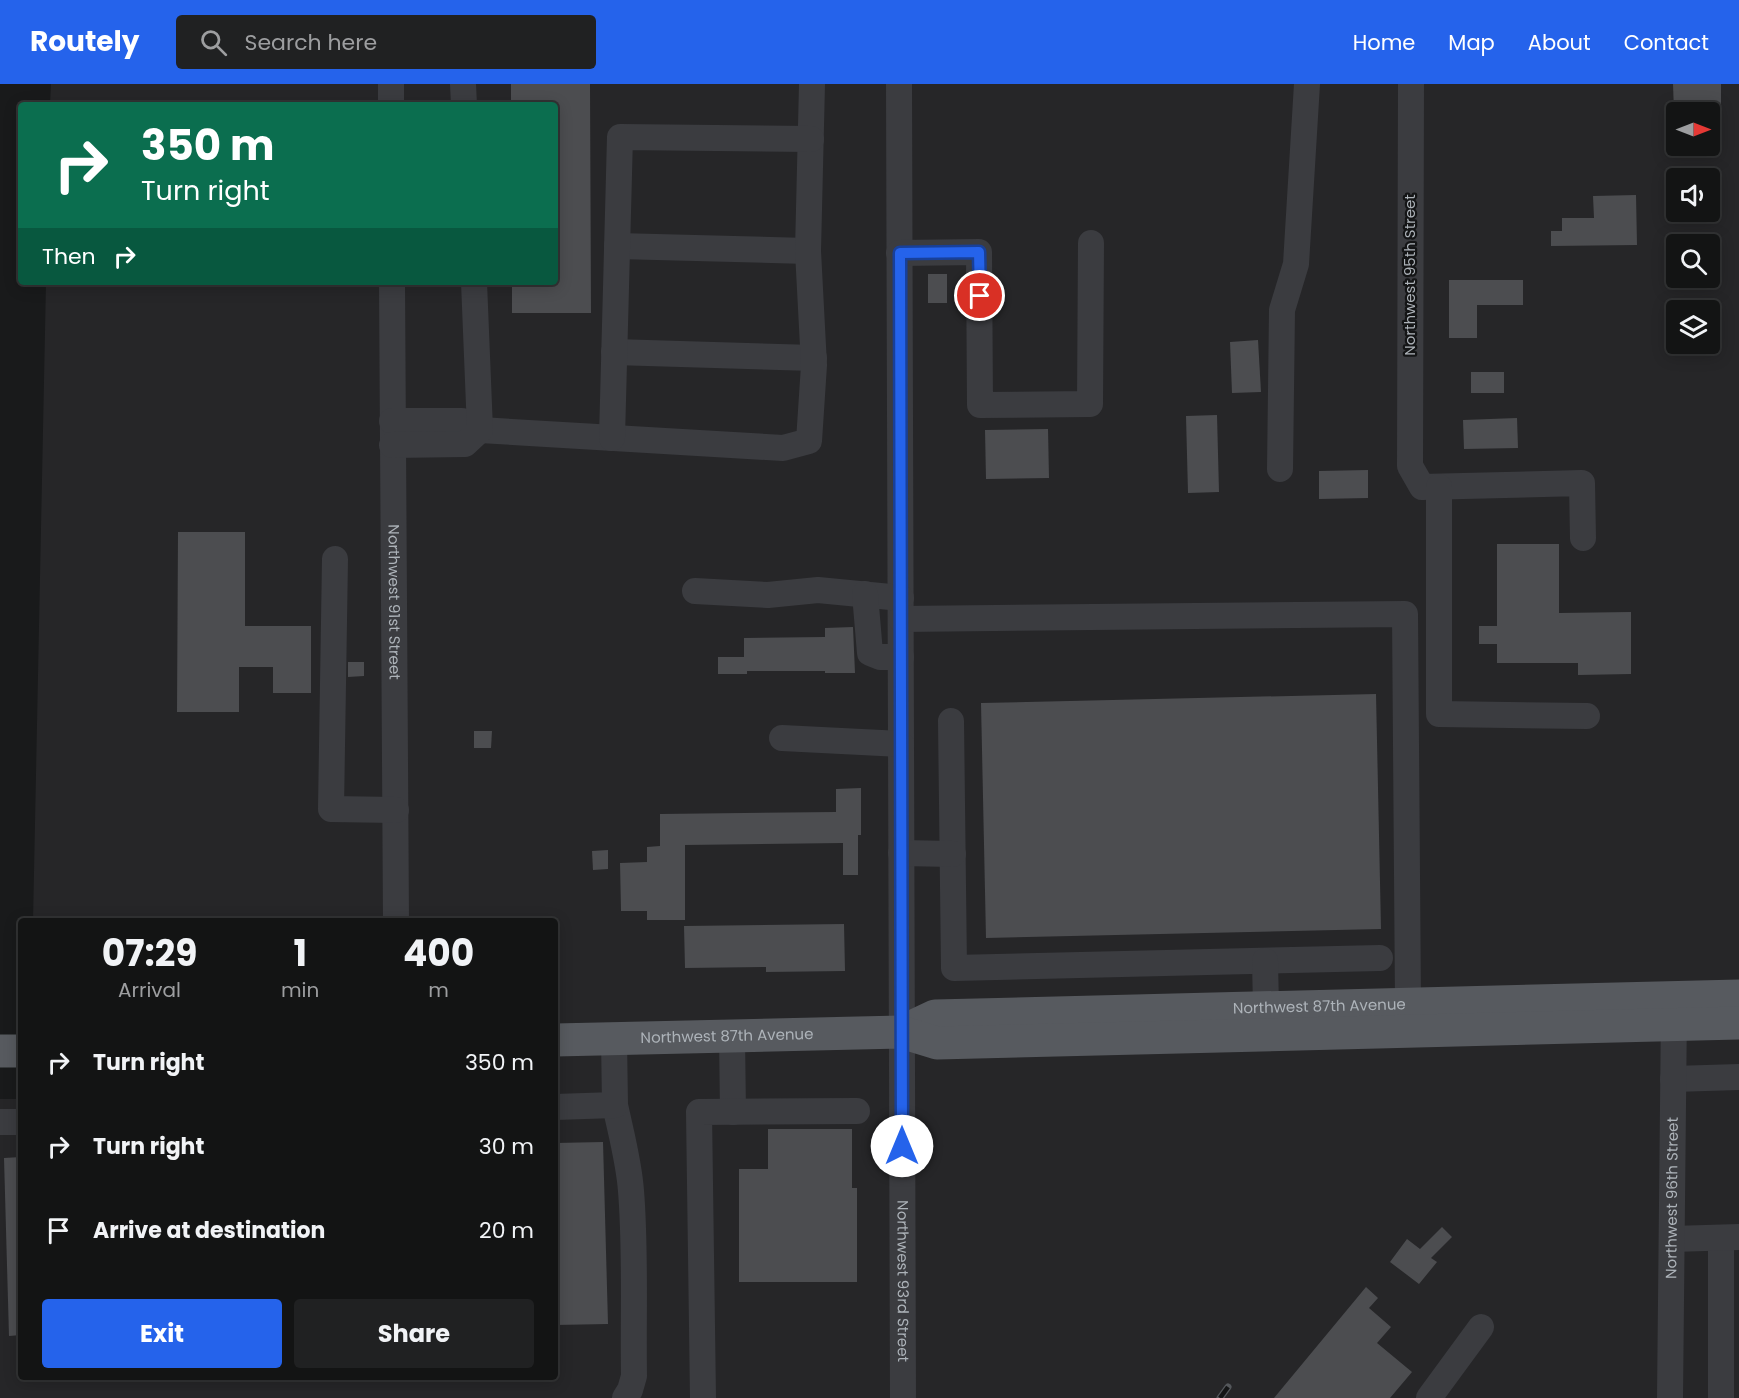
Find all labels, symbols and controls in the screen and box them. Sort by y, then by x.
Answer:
search box [176,15,596,69]
text: Routely [30,22,140,61]
icon: search [197,26,230,59]
text: Search here [245,27,377,58]
text: Home [1353,28,1415,57]
text: Map [1448,28,1495,57]
text: About [1528,28,1591,57]
text: Contact [1624,28,1709,57]
north arrow [1666,102,1720,156]
map controls [1666,102,1720,354]
text: 350 m [141,116,274,175]
icon: right [42,126,120,204]
button: sound [1666,168,1720,222]
text: Turn right [141,172,270,209]
street label: Northwest 95th Street [1399,194,1420,356]
button: search [1666,234,1720,288]
icon: right [108,240,141,273]
text: Then [42,241,96,272]
pin [954,270,1005,321]
icon: arrive [963,279,996,312]
button: layers [1666,300,1720,354]
street label: Northwest 91st Street [384,524,405,680]
text: 07:29 [102,928,197,979]
text: 1 [293,928,307,979]
text: 400 [403,928,474,979]
text: Arrival [118,976,181,1004]
text: min [281,976,319,1004]
text: m [428,976,449,1004]
street label: Northwest 87th Avenue [1233,993,1406,1019]
street label: Northwest 87th Avenue [640,1023,814,1048]
icon: right [42,1046,75,1079]
text: Turn right [93,1047,204,1078]
text: 350 m [465,1047,534,1078]
position arrow [870,1114,934,1178]
street label: Northwest 96th Street [1660,1117,1683,1279]
icon: right [42,1130,75,1163]
text: Turn right [93,1131,204,1162]
text: 30 m [479,1131,534,1162]
street label: Northwest 93rd Street [892,1200,914,1362]
icon: arrive [42,1214,75,1247]
text: Arrive at destination [93,1215,325,1246]
text: 20 m [479,1215,534,1246]
button: Exit [42,1299,282,1368]
button: Share [294,1299,534,1368]

